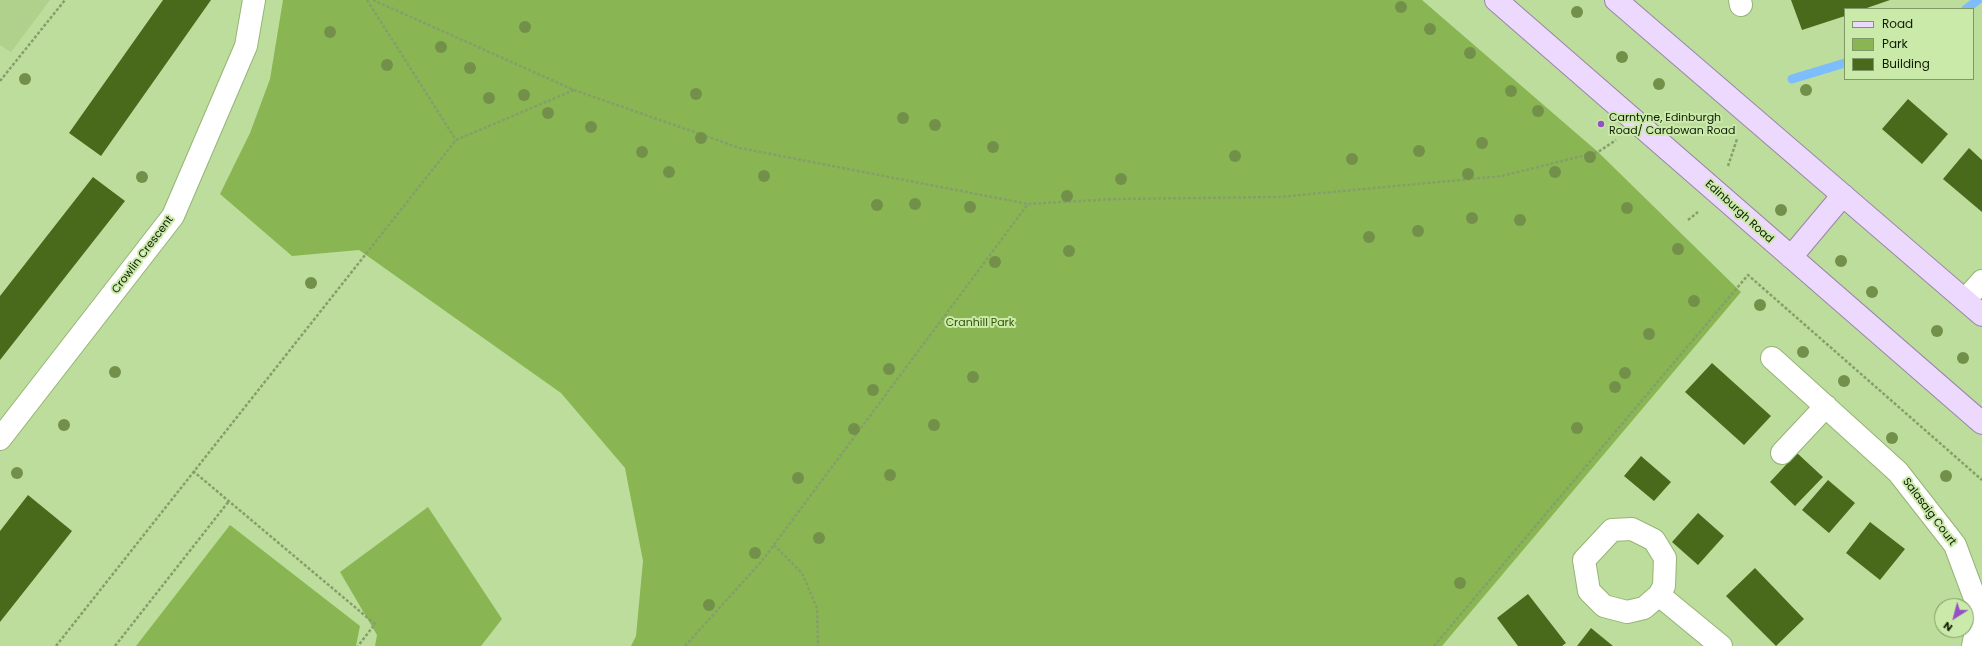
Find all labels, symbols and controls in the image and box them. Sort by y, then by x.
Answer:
legend [1844,8,1974,80]
text: Road [1882,15,1913,32]
text: Park [1882,35,1908,52]
text: Building [1882,55,1930,72]
place label: Carntyne, Edinburgh Road/ Cardowan Road [1609,111,1735,137]
marker: Carntyne, Edinburgh Road/ Cardowan Road [1596,119,1606,129]
street label: Edinburgh Road [1702,178,1776,246]
street label: Crowlin Crescent [110,214,176,296]
park label: Cranhill Park [946,316,1014,330]
street label: Salasaig Court [1899,476,1959,548]
north arrow [1934,598,1974,638]
text: N [1939,618,1956,636]

